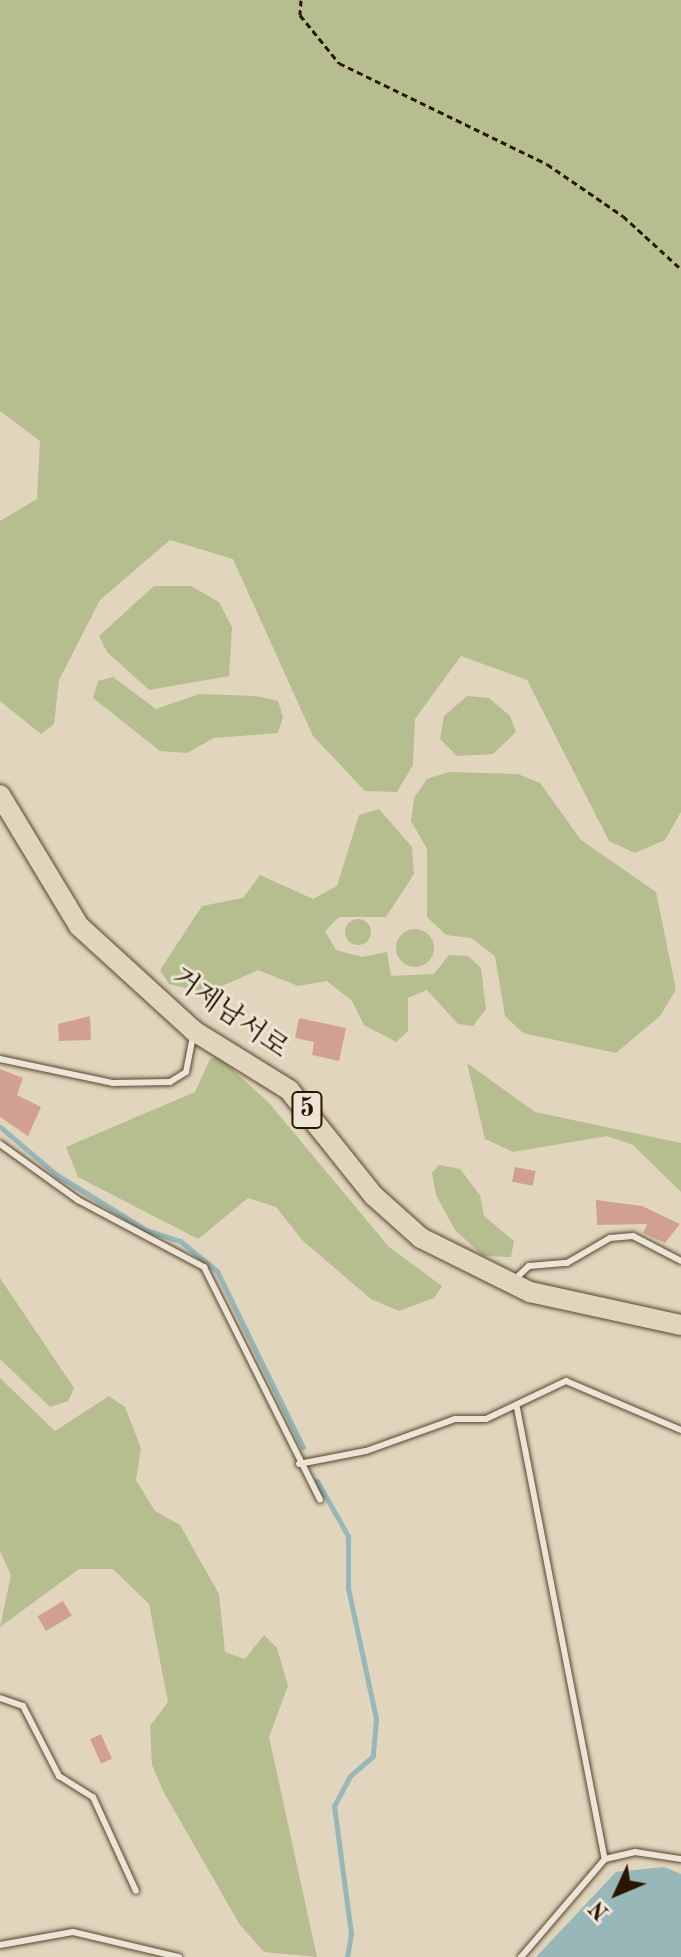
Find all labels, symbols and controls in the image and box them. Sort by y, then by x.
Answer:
street label: 거제남서로 [164,961,294,1067]
road number: 5 [291,1088,323,1132]
north arrow [577,1853,657,1933]
text: N [586,1896,613,1923]

